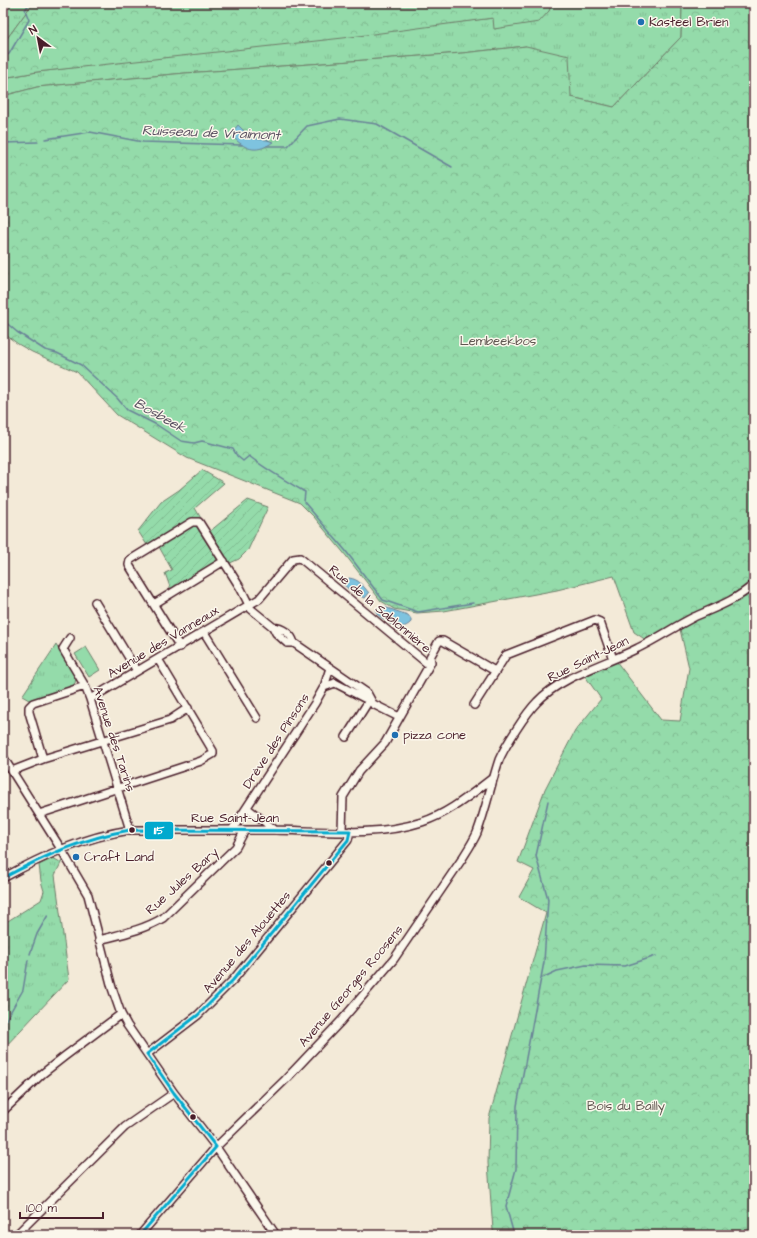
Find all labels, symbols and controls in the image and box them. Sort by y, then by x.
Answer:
place label: Kasteel Brien [649,13,729,31]
marker: Kasteel Brien [636,17,646,27]
north arrow [18,18,58,58]
text: N [26,22,40,38]
water label: Ruisseau de Vraimont [142,121,282,145]
park label: Lembeekbos [460,332,537,350]
water label: Bosbeek [130,394,190,439]
street label: Rue de la Sablonnière [325,561,435,657]
street label: Avenue des Vanneaux [104,601,223,682]
street label: Rue Saint-Jean [545,631,632,686]
street label: Avenue des Tarins [88,684,140,794]
street label: Drève des Pinsons [238,689,314,792]
place label: pizza cone [403,726,466,744]
marker: pizza cone [390,730,400,740]
street label: Rue Saint-Jean [191,809,279,827]
line badge: 115 [144,821,174,840]
text: 115 [154,823,165,838]
unlabelled marker [127,825,137,835]
street label: Rue Jules Bary [142,843,223,919]
place label: Craft Land [84,848,154,866]
marker: Craft Land [71,852,81,862]
unlabelled marker [324,858,334,868]
street label: Avenue des Alouettes [199,887,295,997]
street label: Avenue Georges Roosens [295,921,408,1051]
park label: Bois du Bailly [587,1097,665,1116]
unlabelled marker [188,1112,198,1122]
scale bar [20,1194,103,1220]
text: 100 m [26,1200,57,1217]

